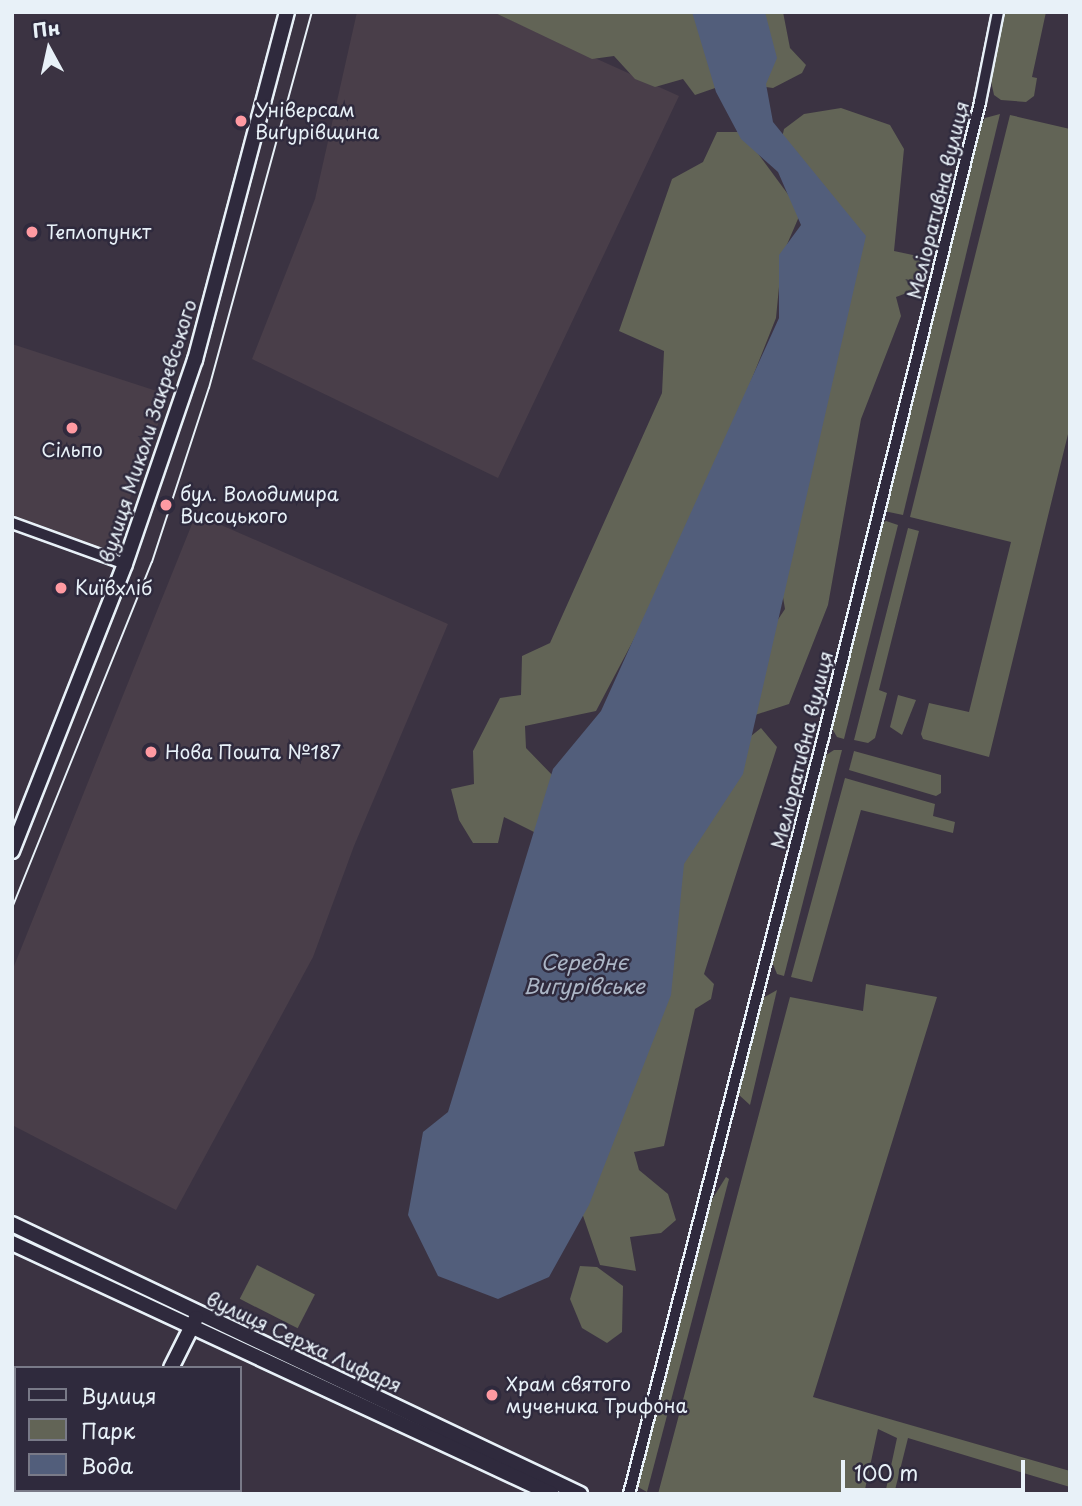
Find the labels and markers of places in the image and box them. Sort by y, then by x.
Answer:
place label: Універсам Виґурівщина [255,99,379,143]
marker: Універсам Виґурівщина [233,113,249,129]
place label: Теплопункт [46,221,151,243]
marker: Теплопункт [24,224,40,240]
marker: Сільпо [64,420,80,436]
place label: Сільпо [41,439,103,461]
place label: бул. Володимира Висоцького [180,483,339,527]
marker: бул. Володимира Висоцького [158,497,174,513]
place label: Київхліб [75,577,152,599]
marker: Київхліб [53,580,69,596]
place label: Нова Пошта №187 [165,741,342,763]
marker: Нова Пошта №187 [143,744,159,760]
place label: Храм святого мученика Трифона [506,1373,689,1417]
marker: Храм святого мученика Трифона [484,1387,500,1403]

